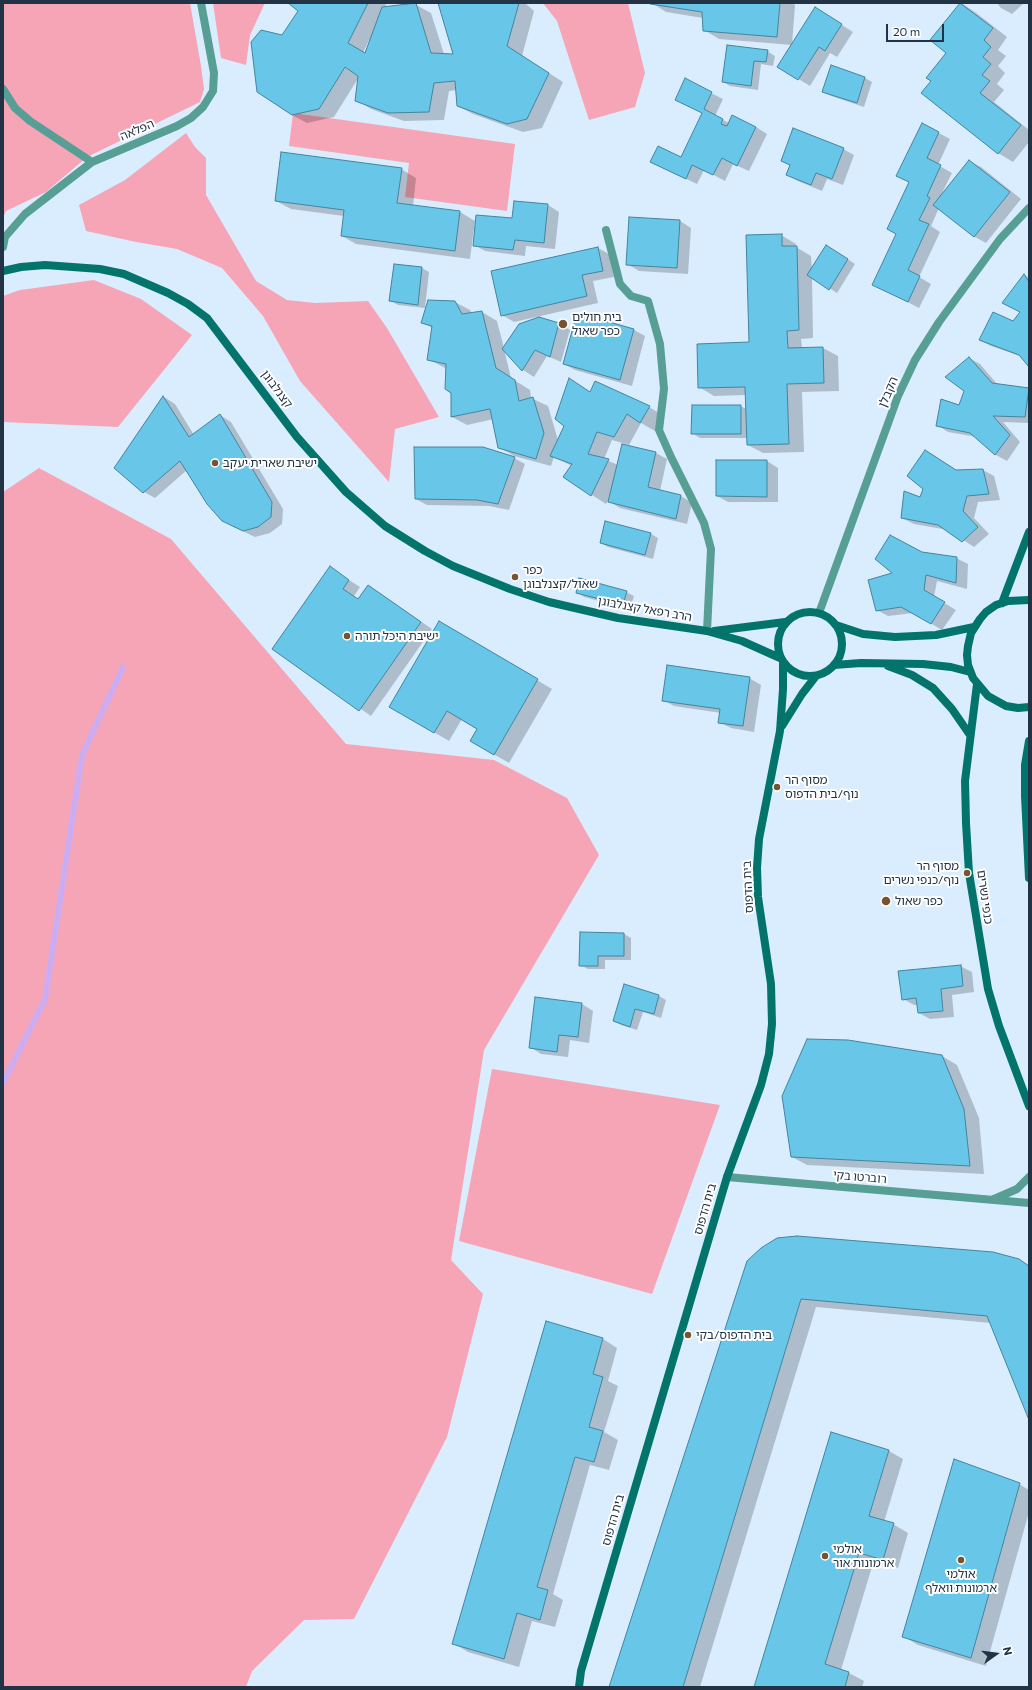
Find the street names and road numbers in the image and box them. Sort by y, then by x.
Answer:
street label: הפלאה [118,116,156,144]
street label: קצנלבוגן [258,367,296,411]
street label: הקבלן [875,374,901,410]
street label: הרב רפאל קצנלבוגן [597,594,693,624]
street label: בית הדפוס [739,860,757,914]
street label: כנפי נשרים [974,869,996,925]
street label: רוברטו בקי [833,1167,887,1187]
street label: בית הדפוס [691,1182,719,1236]
street label: בית הדפוס [599,1493,627,1547]

